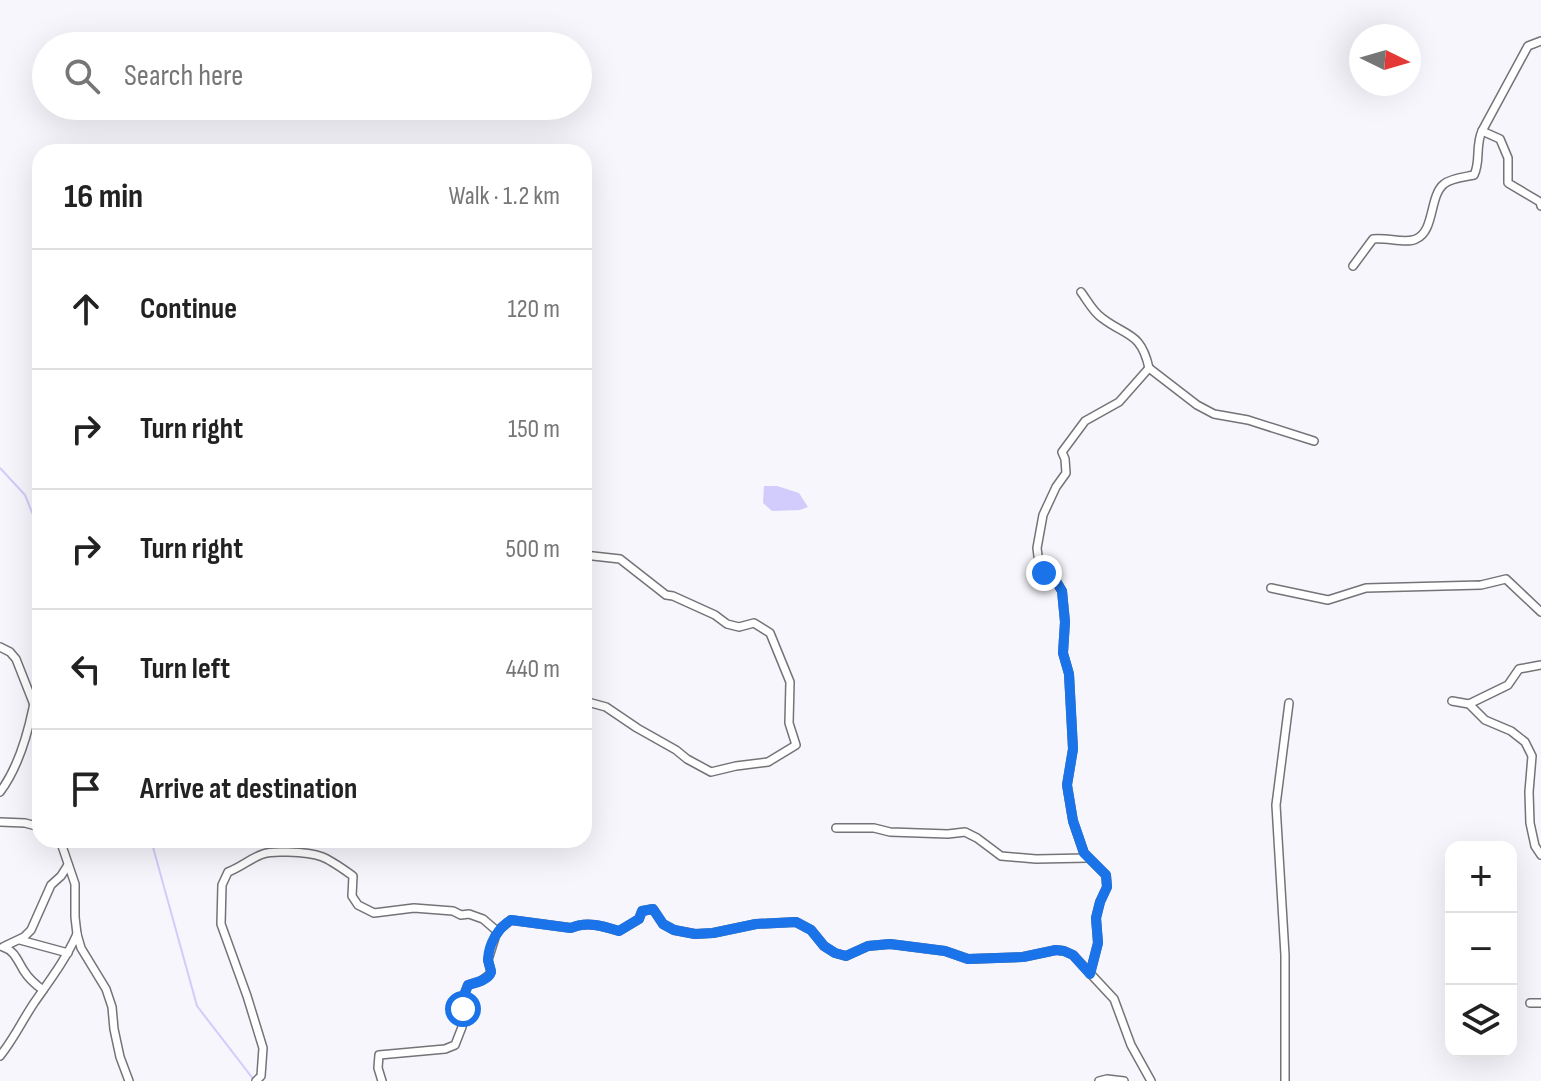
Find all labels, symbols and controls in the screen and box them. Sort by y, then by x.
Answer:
north arrow [1349,24,1421,96]
search box [32,32,592,120]
icon: search [60,54,104,98]
text: Search here [124,58,243,94]
text: 16 min [64,176,143,217]
text: Walk · 1.2 km [448,181,560,212]
icon: ahead [64,287,108,331]
text: Continue [140,291,237,327]
text: 120 m [507,294,560,325]
icon: right [64,407,108,451]
text: Turn right [140,411,243,447]
text: 150 m [508,414,560,445]
icon: right [64,527,108,571]
text: Turn right [140,531,243,567]
text: 500 m [506,534,560,565]
route end [1026,555,1062,591]
icon: left [64,647,108,691]
text: Turn left [140,651,230,687]
text: 440 m [506,654,560,685]
icon: arrive [64,767,108,811]
text: Arrive at destination [140,771,357,807]
map controls [1445,841,1517,1057]
button: + [1445,841,1517,913]
button: − [1445,913,1517,985]
button: layers [1445,985,1517,1057]
route start [445,991,481,1027]

